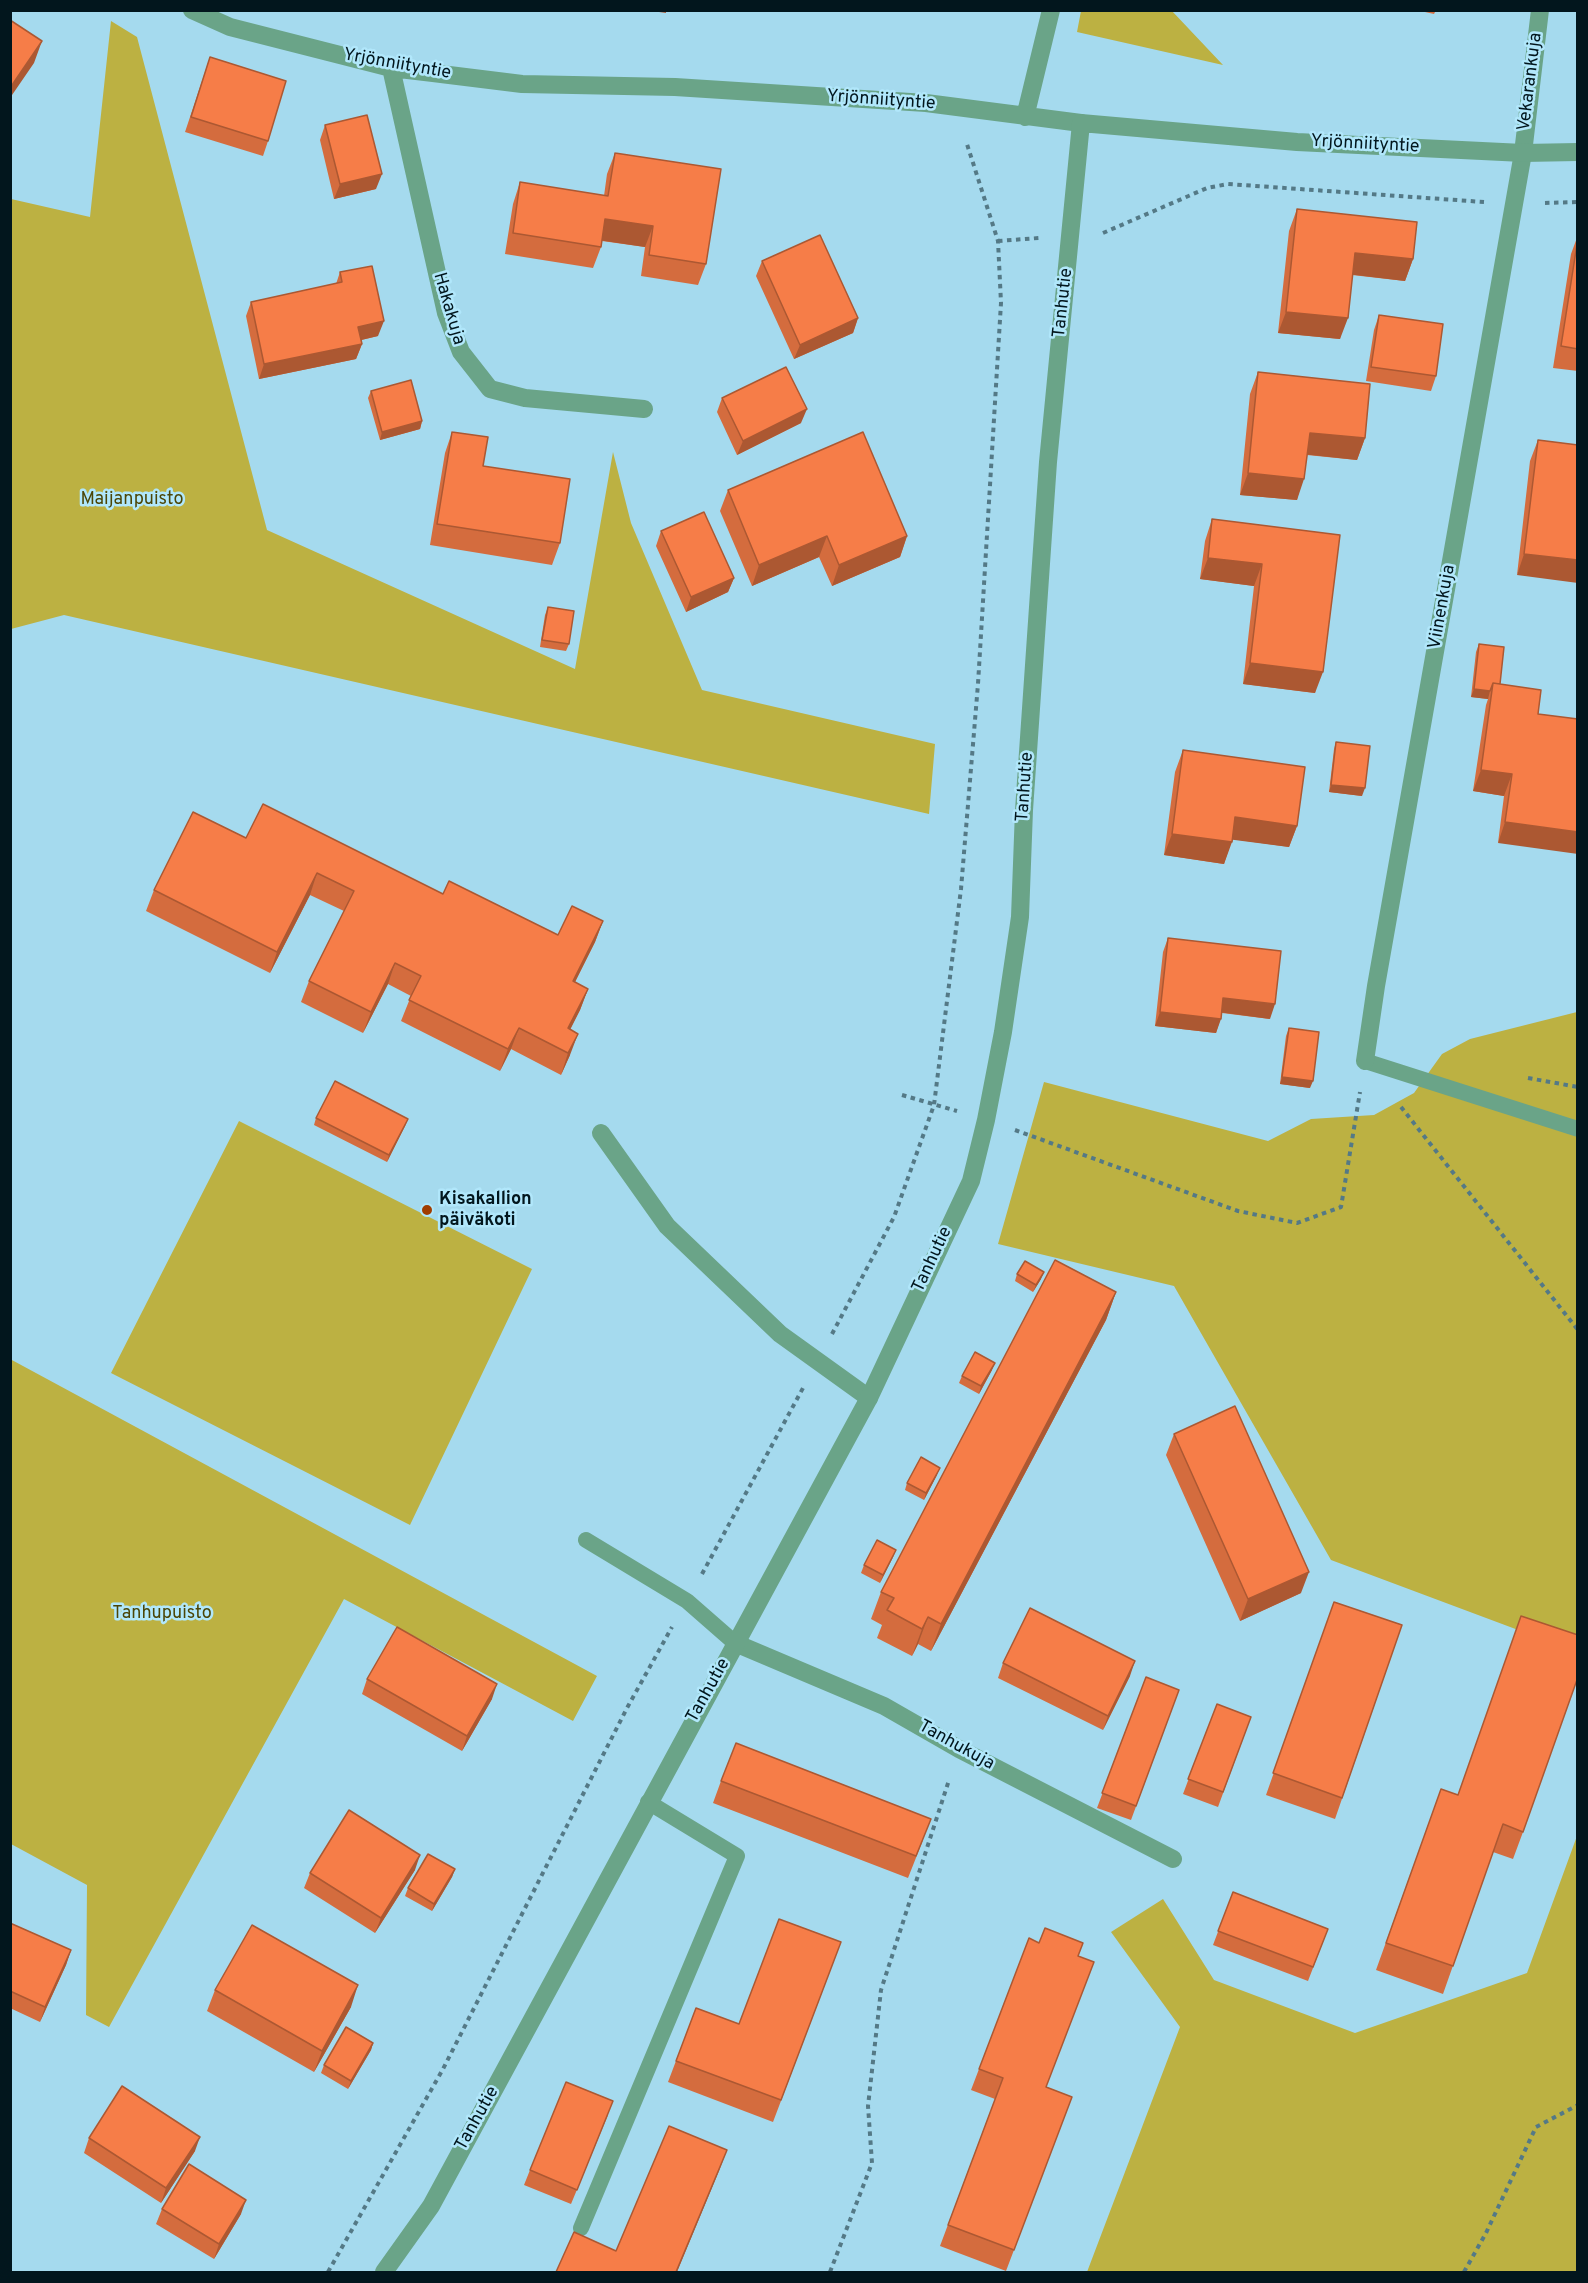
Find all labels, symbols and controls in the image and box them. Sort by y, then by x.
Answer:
street label: Vekarankuja [1514,32,1548,132]
street label: Yrjönniityntie [341,45,453,85]
street label: Yrjönniityntie [826,86,936,116]
street label: Yrjönniityntie [1310,131,1420,159]
street label: Tanhutie [1050,267,1078,339]
street label: Hakakuja [427,270,469,348]
park label: Maijanpuisto [81,489,183,511]
street label: Viinenkuja [1425,563,1461,651]
street label: Tanhutie [1013,751,1039,823]
place label: Kisakallion päiväkoti [439,1189,532,1232]
marker: Kisakallion päiväkoti [420,1203,434,1217]
street label: Tanhutie [908,1224,958,1296]
park label: Tanhupuisto [112,1603,212,1625]
street label: Tanhutie [683,1655,735,1727]
street label: Tanhukuja [914,1716,998,1776]
street label: Tanhutie [452,2083,504,2155]

